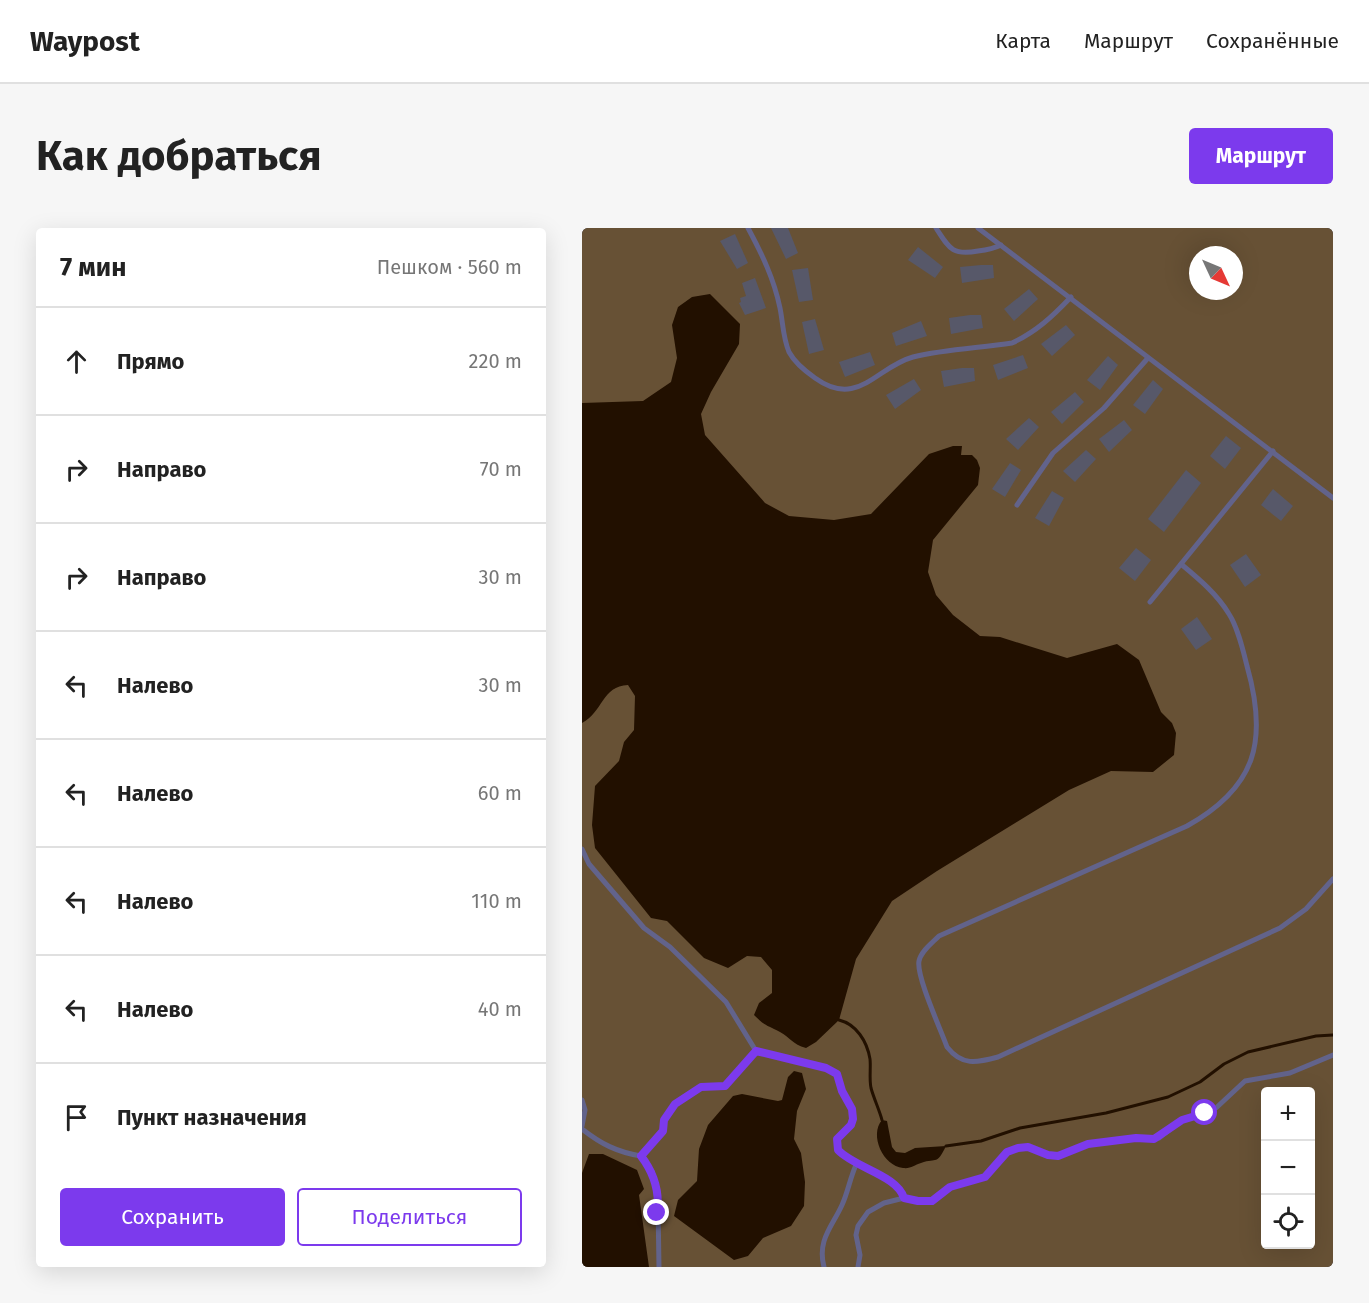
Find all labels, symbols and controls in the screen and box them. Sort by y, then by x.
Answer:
text: Waypost [30,25,140,58]
text: Карта [995,28,1051,54]
text: Маршрут [1084,28,1173,54]
text: Сохранённые [1206,28,1339,54]
button: Маршрут [1189,128,1333,184]
text: Как добраться [36,131,322,181]
north arrow [1189,246,1243,300]
text: 7 мин [60,252,126,283]
text: Пешком · 560 m [377,255,522,279]
icon: ahead [60,345,93,378]
text: Прямо [117,348,184,375]
text: 220 m [469,349,522,373]
icon: right [60,453,93,486]
text: Направо [117,456,206,483]
text: 70 m [480,457,522,481]
icon: right [60,561,93,594]
text: Направо [117,564,206,591]
text: 30 m [478,565,522,589]
icon: left [60,669,93,702]
text: Налево [117,672,193,699]
text: 30 m [478,673,522,697]
icon: left [60,777,93,810]
text: Налево [117,780,193,807]
text: 60 m [478,781,522,805]
icon: left [60,885,93,918]
text: Налево [117,888,193,915]
text: 110 m [471,889,522,913]
icon: left [60,993,93,1026]
text: Налево [117,996,193,1023]
text: 40 m [478,997,522,1021]
map controls [1261,1087,1315,1249]
button: + [1261,1087,1315,1141]
route start [1191,1099,1217,1125]
icon: arrive [60,1101,93,1134]
text: Пункт назначения [117,1104,307,1131]
button: − [1261,1141,1315,1195]
button: Сохранить [60,1188,285,1246]
button: Поделиться [297,1188,522,1246]
button: locate [1261,1195,1315,1249]
route end [643,1199,669,1225]

